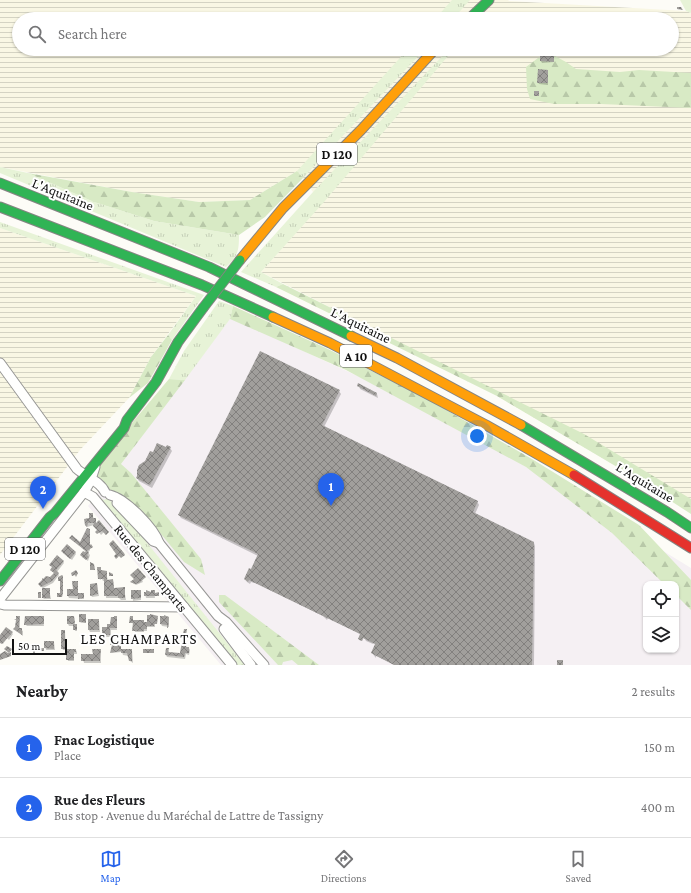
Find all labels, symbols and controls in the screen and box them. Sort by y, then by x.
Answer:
search box [12,12,679,56]
icon: search [26,23,48,45]
text: Search here [58,26,127,42]
road number: D 120 [317,143,357,165]
street label: L'Aquitaine [30,174,96,214]
street label: L'Aquitaine [328,304,394,346]
road number: A 10 [340,345,372,367]
your location [467,426,487,446]
street label: L'Aquitaine [613,458,677,506]
pin: 1 [318,473,344,506]
pin: 2 [30,476,56,509]
street label: Rue des Champarts [111,521,191,615]
road number: D 120 [5,538,45,560]
map controls [643,581,679,653]
button: locate [643,581,679,617]
button: layers [643,617,679,653]
district label: LES CHAMPARTS [81,631,197,647]
scale bar [12,637,67,656]
text: 50 m [18,640,40,652]
text: Nearby [16,682,68,701]
text: 2 results [632,684,675,699]
text: Fnac Logistique [54,732,154,748]
text: 1 [27,740,31,755]
text: 150 m [644,740,675,755]
text: Place [54,748,81,763]
text: Rue des Fleurs [54,792,145,808]
text: 2 [26,800,32,815]
text: 400 m [641,800,675,815]
text: Bus stop · Avenue du Maréchal de Lattre de Tassigny [54,808,323,823]
tab: Map [100,848,122,884]
tab: Directions [321,848,366,884]
tab: Saved [566,848,591,884]

